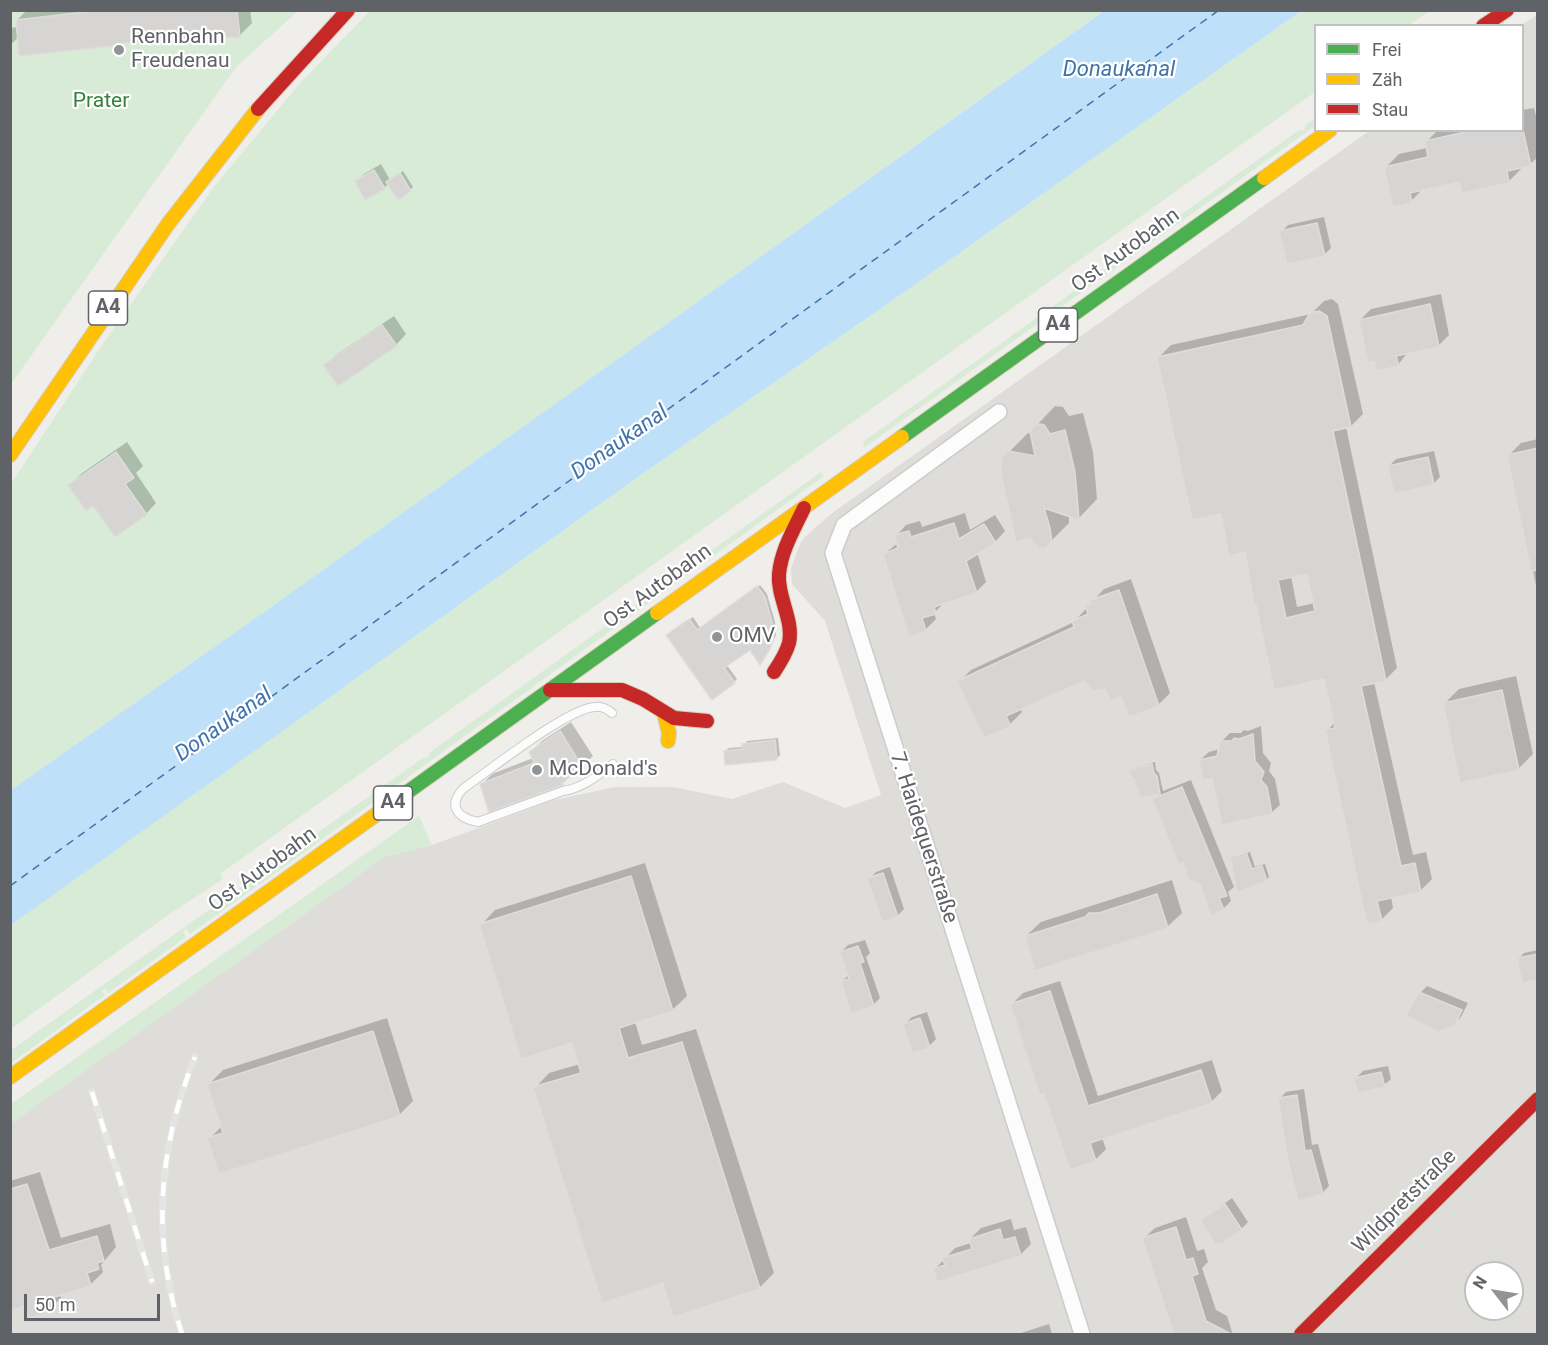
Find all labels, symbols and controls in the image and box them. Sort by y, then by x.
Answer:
legend [1314,24,1524,132]
place label: Rennbahn Freudenau [131,25,230,75]
text: Frei [1372,39,1402,60]
marker: Rennbahn Freudenau [112,43,126,57]
water label: Donaukanal [1063,57,1175,83]
text: Zäh [1372,69,1403,90]
park label: Prater [73,89,129,115]
text: Stau [1372,99,1408,120]
street label: Ost Autobahn [1067,203,1185,299]
road number: A4 [88,291,128,325]
road number: A4 [1038,308,1078,342]
water label: Donaukanal [566,400,674,486]
street label: Ost Autobahn [599,539,717,635]
place label: OMV [729,624,775,650]
marker: OMV [710,630,724,644]
water label: Donaukanal [170,682,278,768]
street label: 7. Haidequerstraße [883,749,963,927]
place label: McDonald's [549,757,658,783]
marker: McDonald's [530,763,544,777]
road number: A4 [374,786,412,820]
street label: Ost Autobahn [204,822,322,918]
street label: Wildpretstraße [1348,1145,1462,1259]
north arrow [1464,1261,1524,1321]
text: N [1469,1273,1491,1292]
scale bar [27,1282,164,1320]
text: 50 m [35,1294,75,1315]

